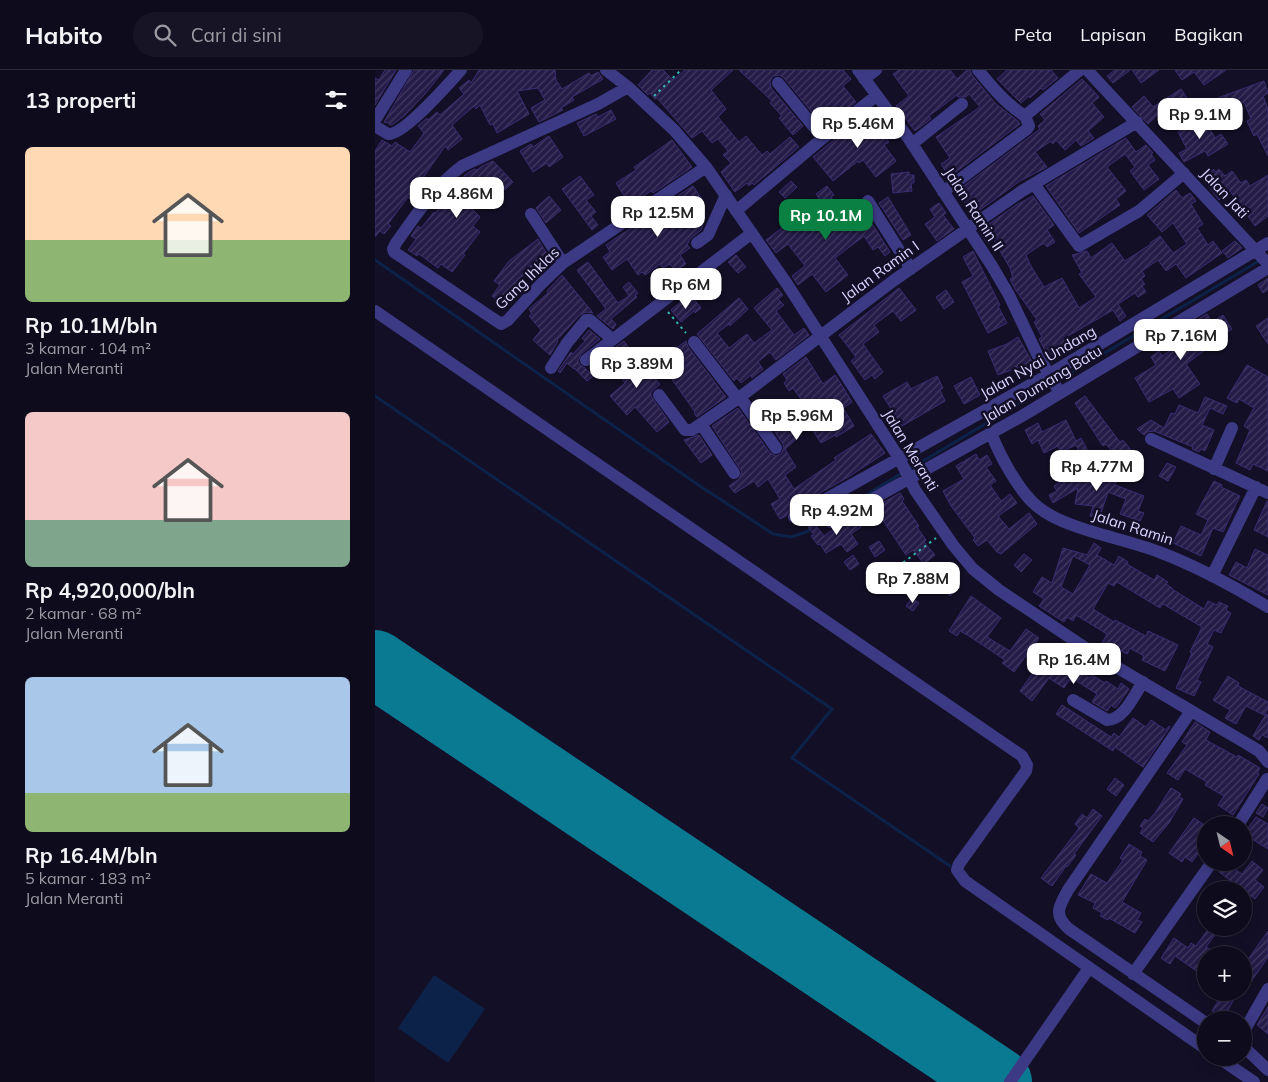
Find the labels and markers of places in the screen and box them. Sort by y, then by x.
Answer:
pin: Rp 9.1M [1154,98,1246,140]
pin: Rp 5.46M [806,106,910,149]
pin: Rp 4.86M [405,176,509,219]
pin: Rp 12.5M [606,196,710,238]
pin: Rp 10.1M [774,198,878,241]
pin: Rp 6M [651,268,721,310]
pin: Rp 7.16M [1129,318,1233,361]
pin: Rp 3.89M [585,346,689,389]
pin: Rp 5.96M [745,398,849,441]
pin: Rp 4.77M [1045,450,1149,492]
pin: Rp 4.92M [785,494,889,536]
pin: Rp 7.88M [861,562,965,604]
pin: Rp 16.4M [1022,642,1126,685]

